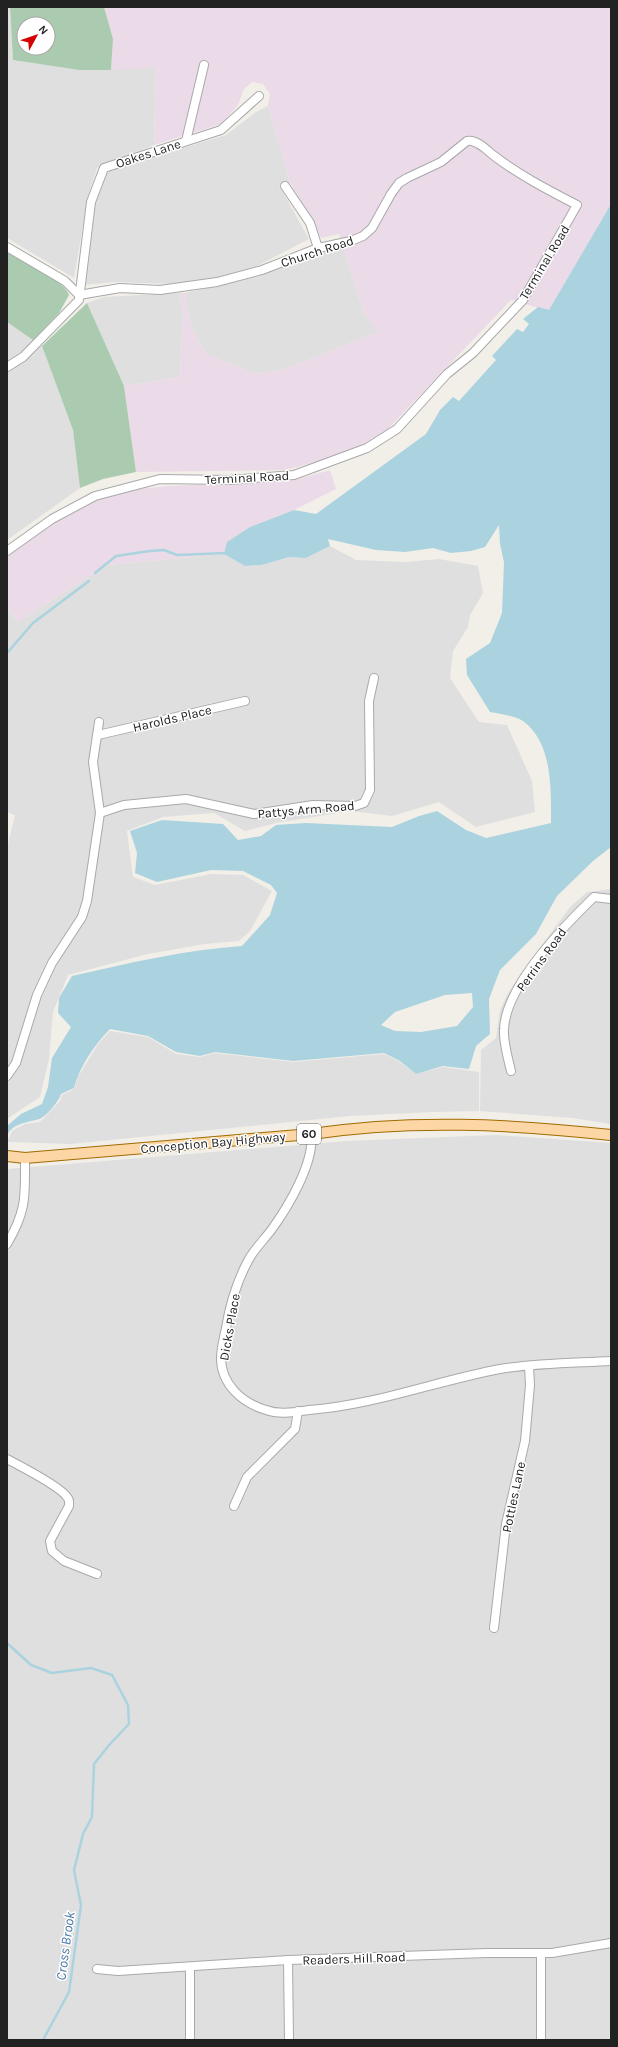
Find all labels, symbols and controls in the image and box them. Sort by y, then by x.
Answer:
north arrow [16,16,56,56]
text: N [36,23,51,37]
street label: Oakes Lane [114,136,183,171]
street label: Terminal Road [516,222,573,302]
street label: Church Road [279,233,356,270]
street label: Terminal Road [204,468,290,487]
street label: Harolds Place [131,702,213,735]
street label: Pattys Arm Road [257,798,355,821]
street label: Perrins Road [513,925,569,994]
road number: 60 [297,1124,321,1144]
street label: Conception Bay Highway [140,1129,286,1156]
street label: Dicks Place [216,1292,243,1362]
street label: Pottles Lane [499,1460,528,1534]
water label: Cross Brook [52,1910,79,1981]
street label: Readers Hill Road [302,1949,406,1968]

